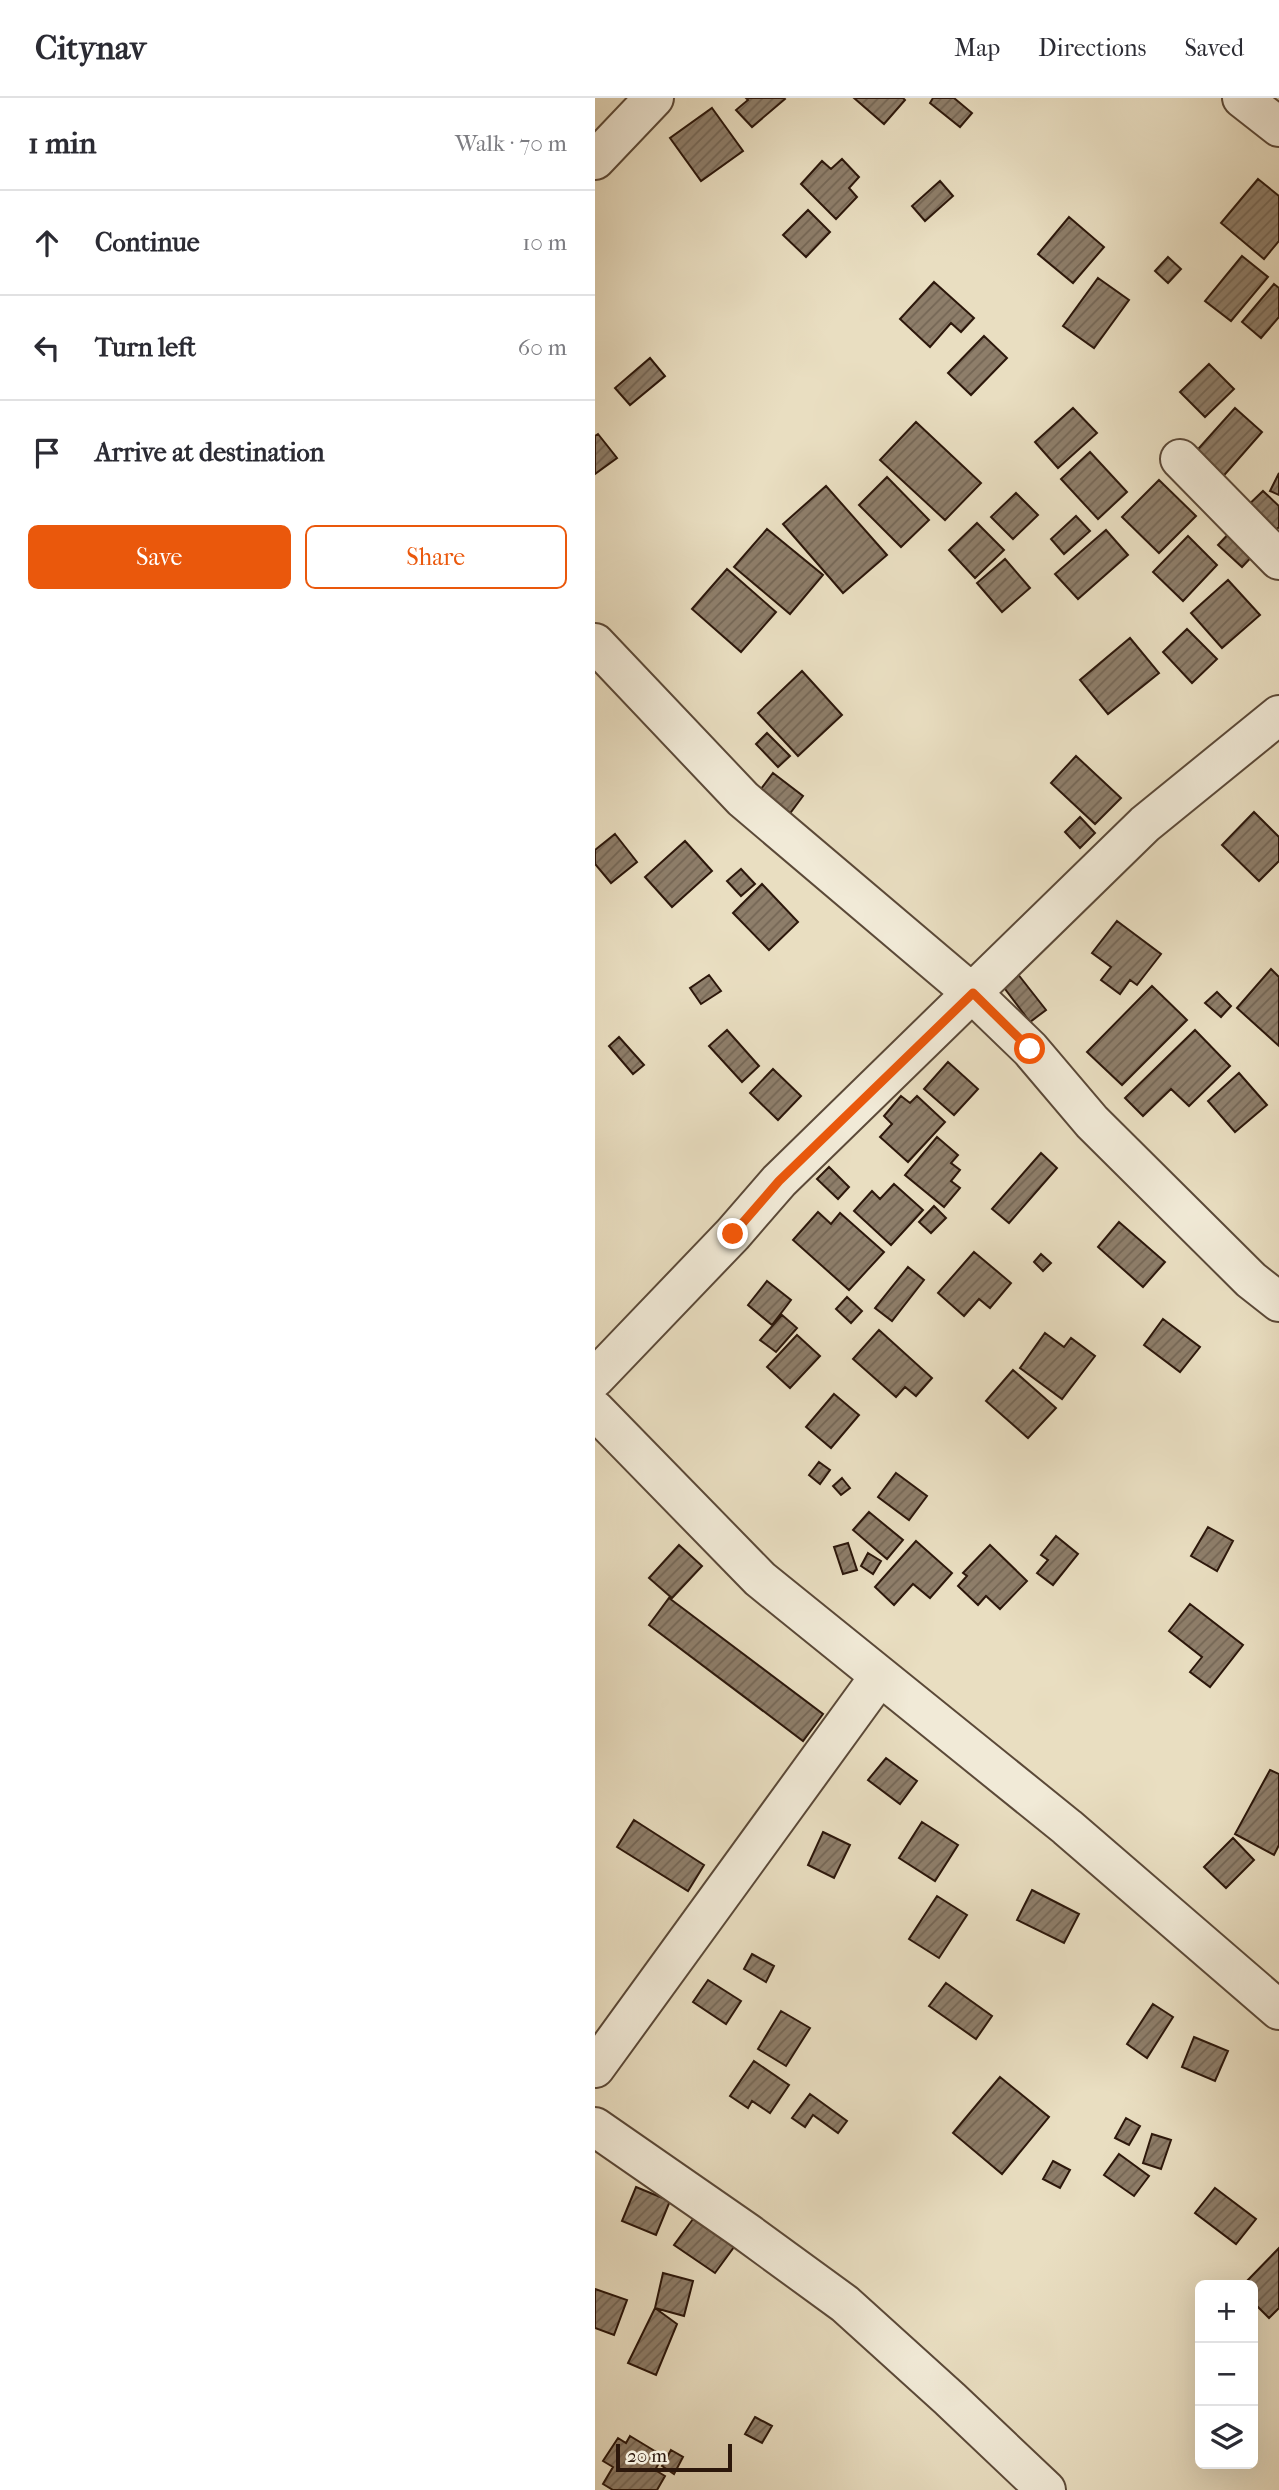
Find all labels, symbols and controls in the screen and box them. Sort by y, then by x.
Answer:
text: Citynav [35,29,146,68]
text: Map [954,34,1000,62]
text: Directions [1038,34,1146,62]
text: Saved [1184,34,1244,62]
text: 1 min [28,126,96,161]
text: Walk · 70 m [455,130,567,157]
icon: ahead [28,224,66,262]
text: Continue [95,227,200,258]
text: 10 m [522,229,567,256]
icon: left [28,329,66,367]
text: Turn left [95,332,196,363]
text: 60 m [518,334,567,361]
icon: arrive [28,434,66,472]
text: Arrive at destination [95,437,325,468]
button: Save [28,525,291,589]
button: Share [305,525,567,589]
route start [1014,1033,1045,1064]
route end [717,1218,748,1249]
map controls [1195,2280,1258,2469]
button: + [1195,2280,1258,2343]
button: − [1195,2343,1258,2406]
button: layers [1195,2406,1258,2469]
scale bar [616,2441,731,2473]
text: 20 m [627,2445,667,2467]

